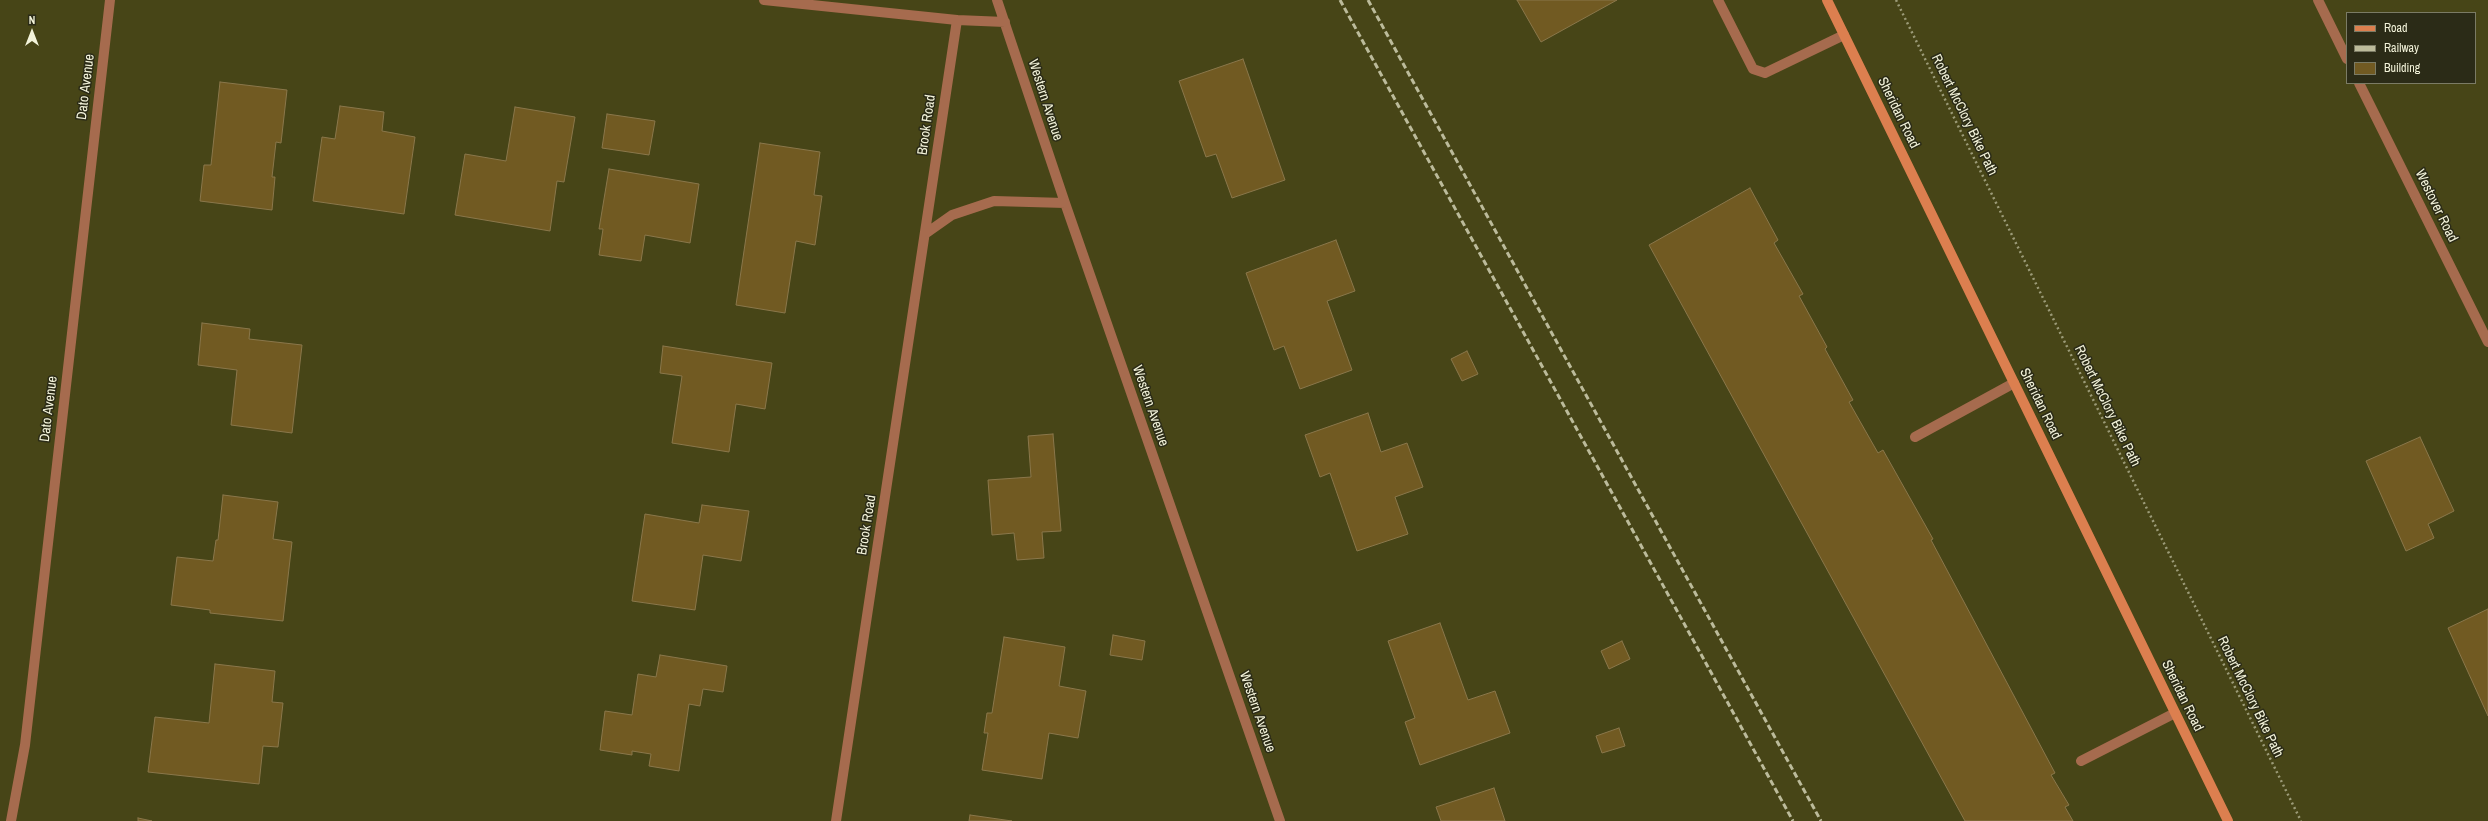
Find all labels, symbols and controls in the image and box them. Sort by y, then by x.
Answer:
north arrow [12,12,52,52]
legend [2346,12,2476,84]
text: N [29,13,35,27]
text: Road [2384,20,2408,36]
text: Railway [2384,40,2419,56]
street label: Robert McClory Bike Path [1927,52,2001,178]
street label: Dato Avenue [74,53,98,121]
street label: Western Avenue [1024,57,1066,143]
text: Building [2384,60,2420,76]
street label: Sheridan Road [1874,75,1922,151]
street label: Brook Road [914,94,940,156]
street label: Westover Road [2411,167,2461,245]
street label: Robert McClory Bike Path [2070,343,2144,469]
street label: Western Avenue [1128,363,1172,449]
street label: Sheridan Road [2016,366,2064,442]
street label: Dato Avenue [37,375,61,443]
street label: Brook Road [854,494,880,556]
street label: Robert McClory Bike Path [2213,634,2287,760]
street label: Sheridan Road [2158,658,2206,734]
street label: Western Avenue [1235,669,1279,755]

